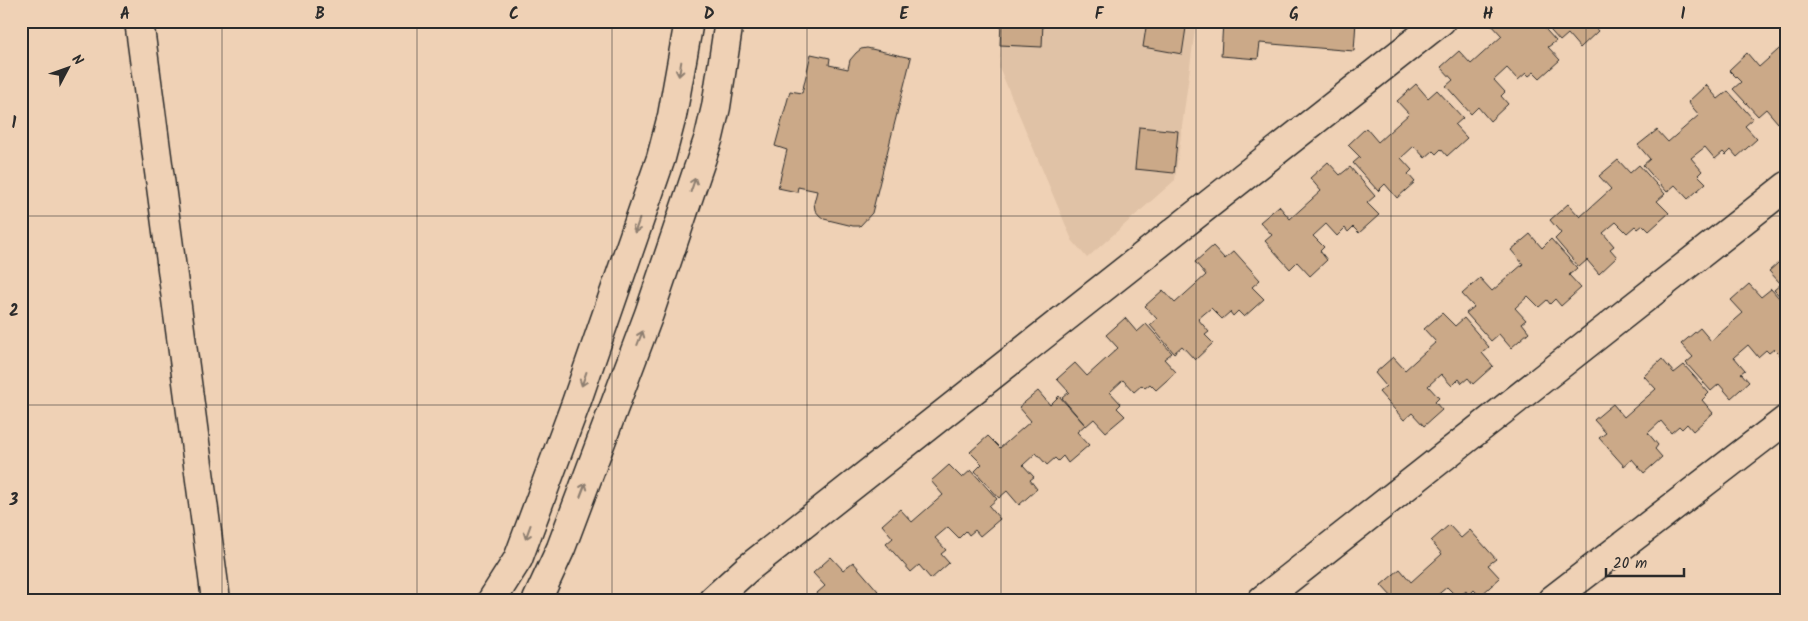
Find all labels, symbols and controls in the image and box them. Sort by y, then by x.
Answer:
text: A [120,2,130,27]
text: B [315,2,325,27]
text: C [509,2,519,27]
text: D [704,2,715,27]
text: E [900,2,910,27]
text: F [1095,2,1105,27]
text: G [1289,2,1299,27]
text: H [1483,2,1493,27]
text: I [1681,2,1686,27]
north arrow [42,42,92,92]
text: N [66,50,88,71]
one-way arrow [674,61,684,77]
text: 1 [12,111,17,136]
one-way arrow [689,177,698,193]
one-way arrow [632,217,641,233]
text: 2 [9,299,19,324]
one-way arrow [636,331,645,347]
one-way arrow [579,371,588,386]
one-way arrow [579,483,588,499]
text: 3 [9,488,19,513]
one-way arrow [523,524,532,539]
scale bar [1606,546,1683,578]
text: 20 m [1613,552,1647,576]

